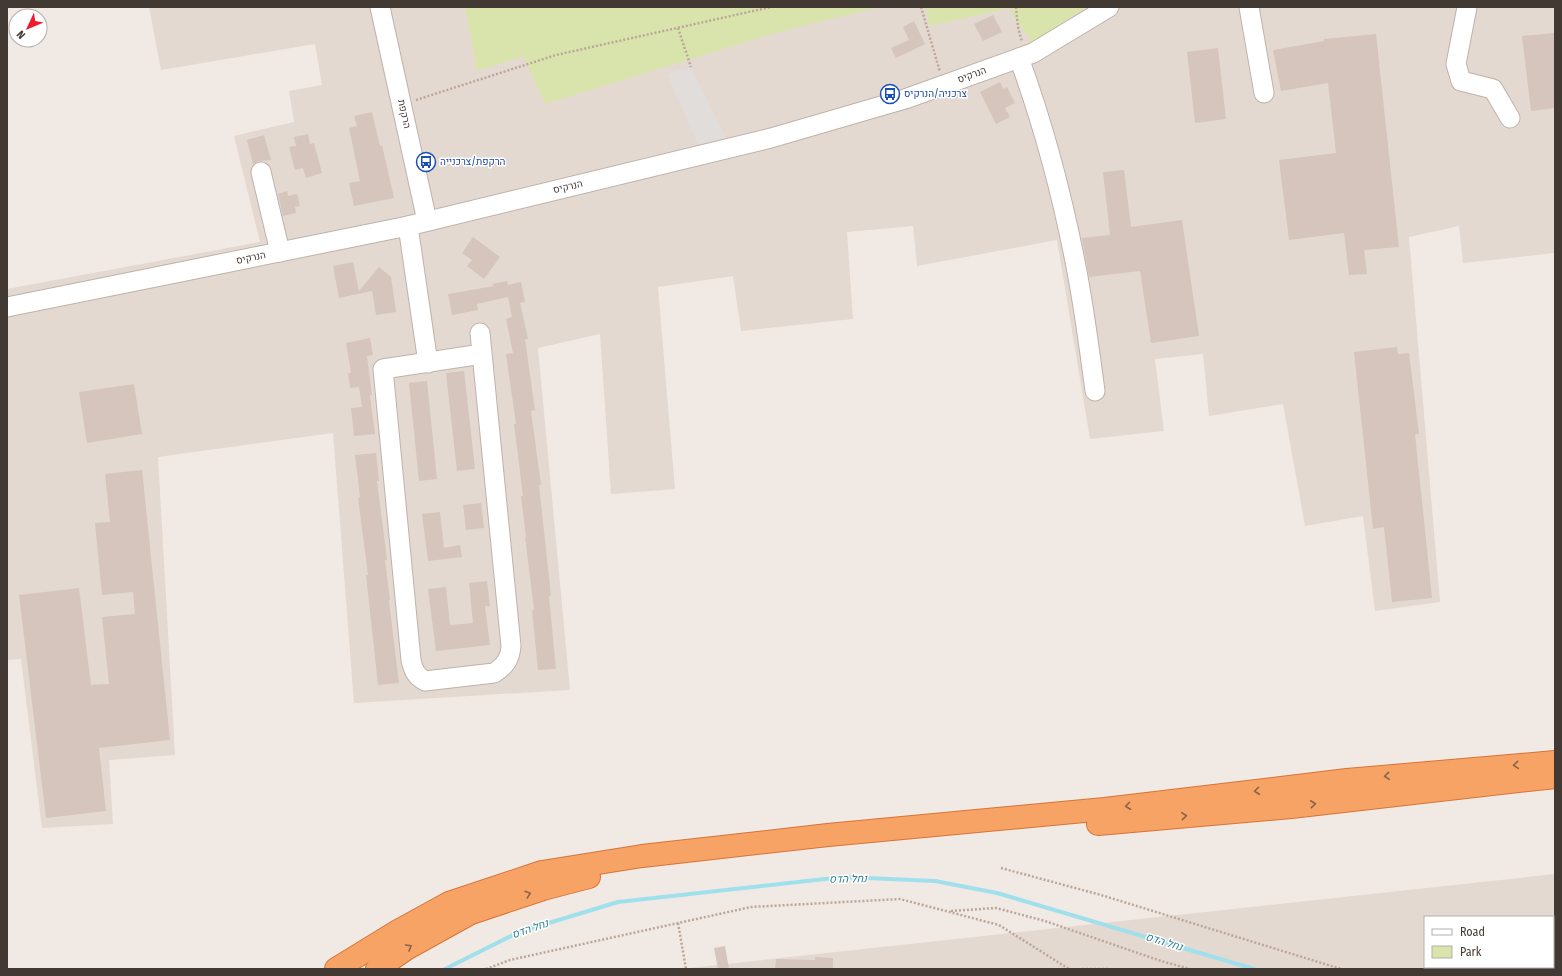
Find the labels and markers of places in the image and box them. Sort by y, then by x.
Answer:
bus stop icon: צרכניה/הנרקיס [879,83,901,105]
place label: צרכניה/הנרקיס [904,88,967,100]
bus stop icon: הרקפת/צרכנייה [415,151,437,173]
place label: הרקפת/צרכנייה [440,156,506,168]

